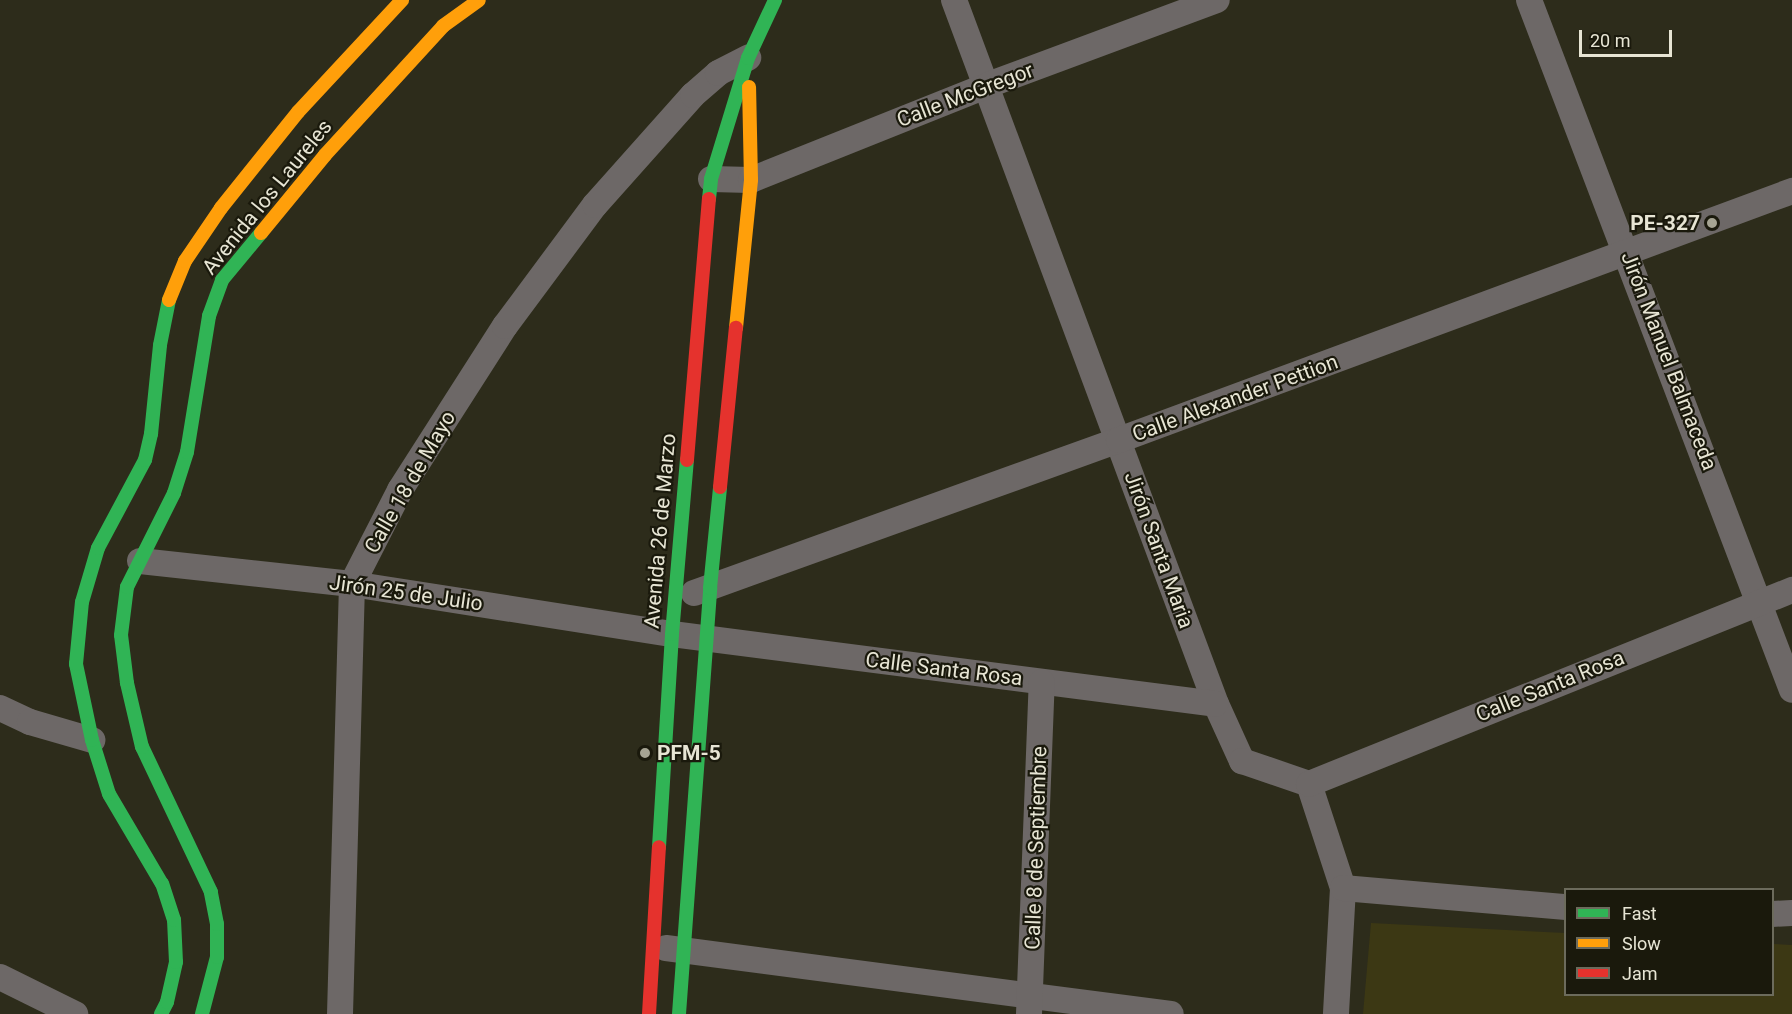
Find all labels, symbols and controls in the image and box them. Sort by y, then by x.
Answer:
scale bar [1582,18,1675,56]
text: 20 m [1590,30,1630,51]
street label: Calle McGregor [893,57,1037,133]
street label: Avenida los Laureles [197,114,337,280]
place label: PE-327 [1630,210,1700,236]
marker: PE-327 [1705,216,1719,230]
street label: Jirón Manuel Balmaceda [1616,248,1722,474]
street label: Calle Alexander Pettion [1129,349,1341,447]
street label: Calle 18 de Mayo [359,406,461,558]
street label: Avenida 26 de Marzo [639,432,681,630]
street label: Jirón Santa Maria [1119,468,1199,632]
street label: Jirón 25 de Julio [328,570,484,616]
street label: Calle Santa Rosa [1472,645,1628,727]
street label: Calle Santa Rosa [864,647,1024,691]
place label: PFM-5 [657,740,721,766]
marker: PFM-5 [638,746,652,760]
street label: Calle 8 de Septiembre [1020,746,1052,950]
legend [1564,888,1774,996]
text: Fast [1622,903,1657,924]
text: Slow [1622,933,1661,954]
text: Jam [1622,963,1658,984]

